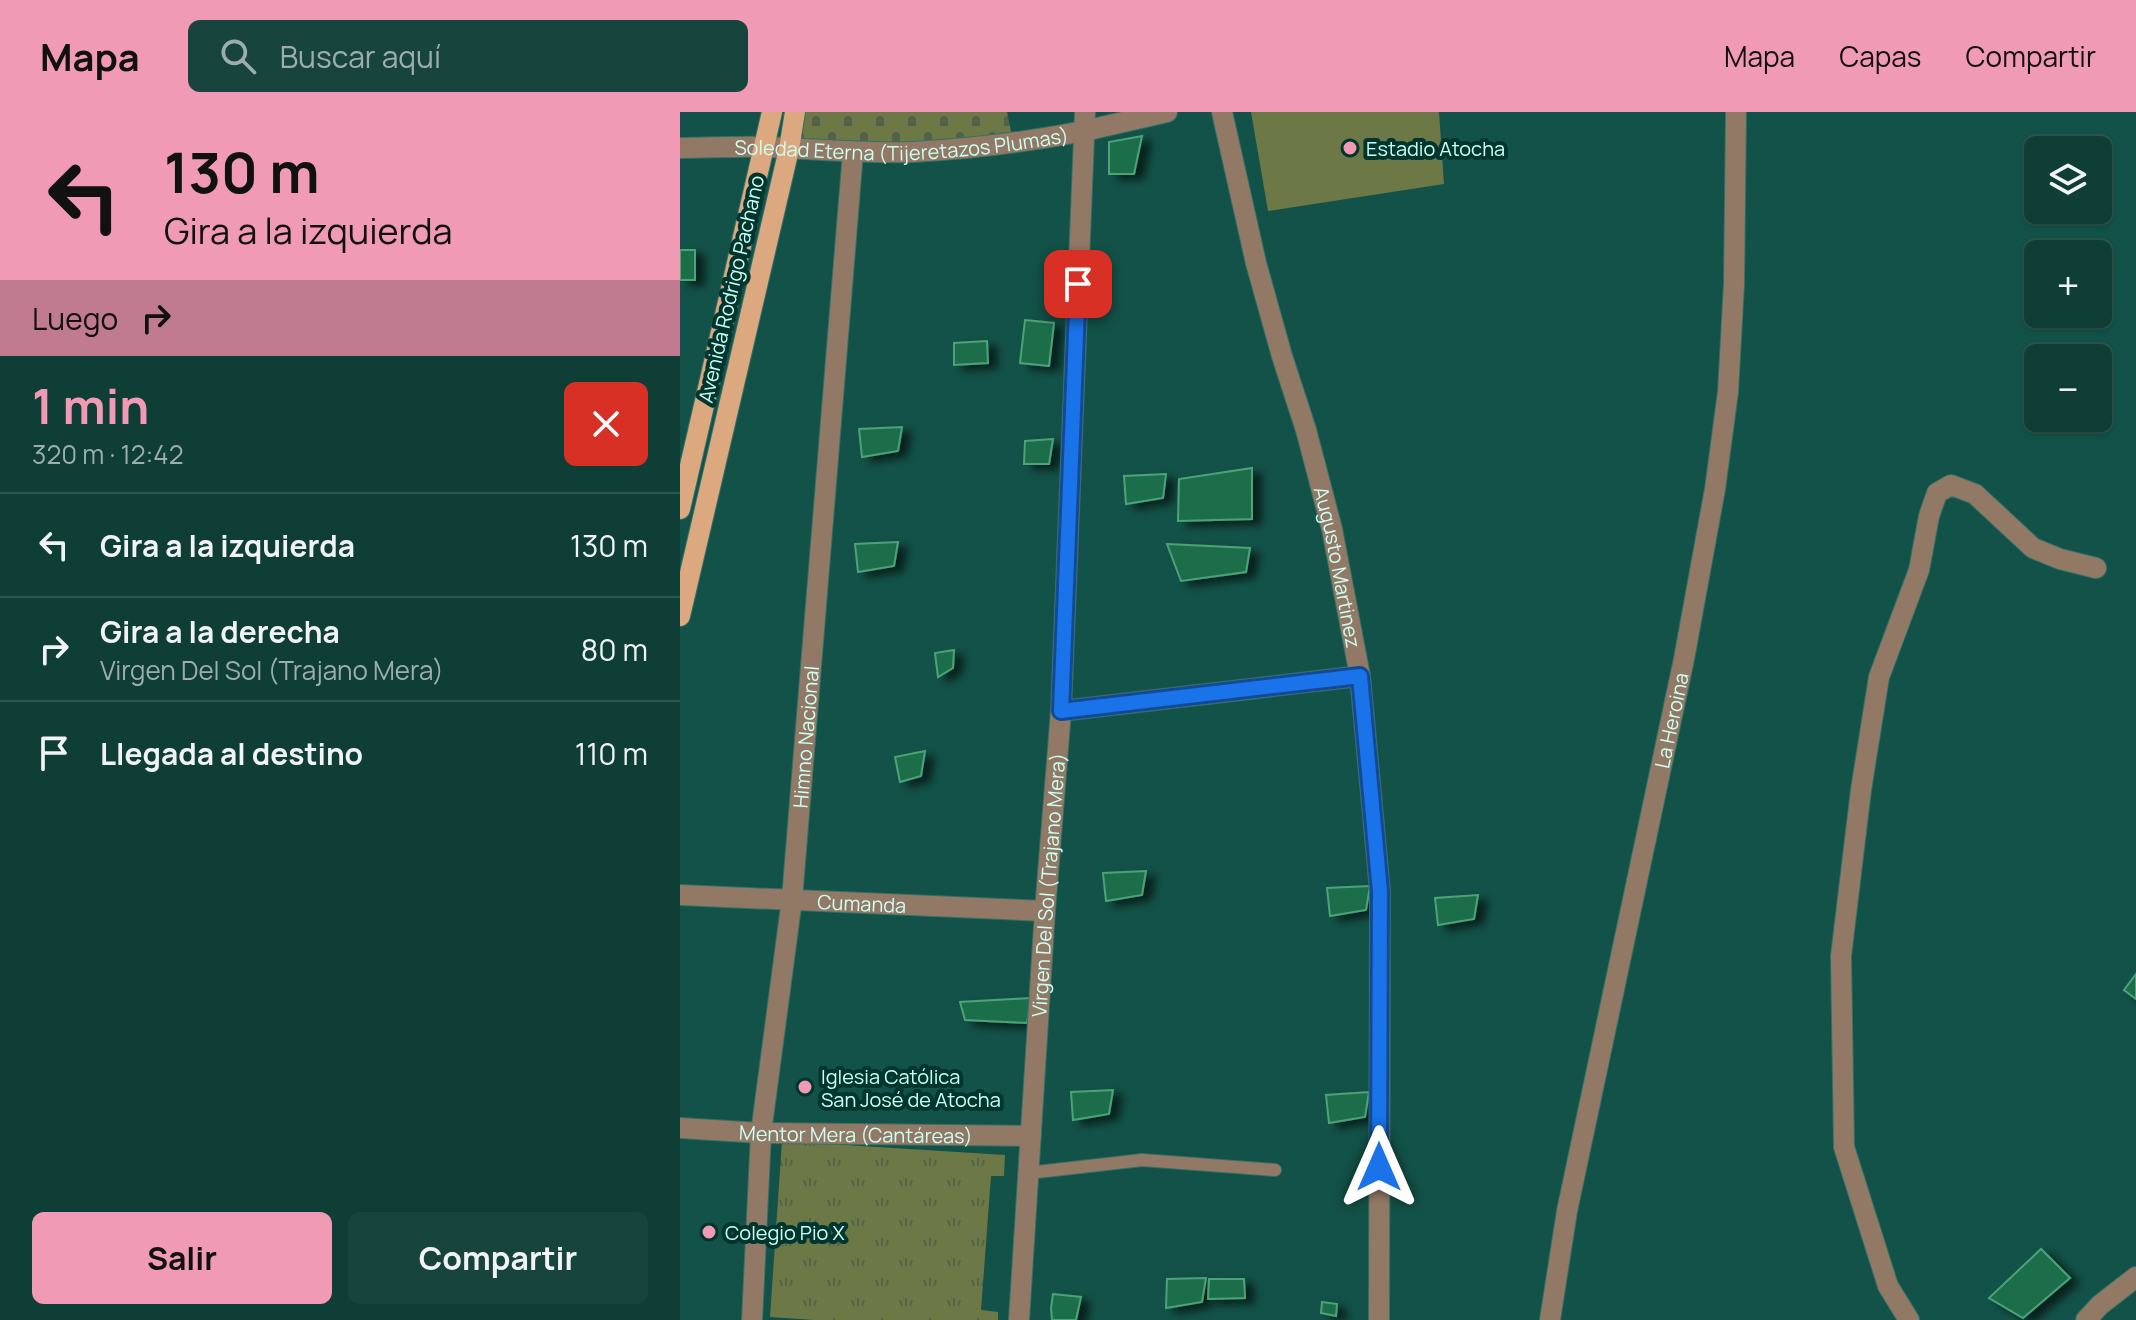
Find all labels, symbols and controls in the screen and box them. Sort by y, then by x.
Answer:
search box [188,20,748,92]
text: Mapa [40,30,140,82]
icon: search [216,34,260,78]
text: Buscar aquí [280,36,441,77]
text: Mapa [1724,37,1795,75]
text: Capas [1839,37,1922,75]
text: Compartir [1966,37,2096,75]
street label: Soledad Eterna (Tijeretazos Plumas) [734,121,1071,166]
text: 130 m [164,133,320,210]
place label: Estadio Atocha [1366,135,1505,162]
map controls [2024,136,2112,432]
button: layers [2024,136,2112,224]
marker: Estadio Atocha [1341,139,1359,157]
icon: left [32,144,136,248]
street label: Avenida Rodrigo Pachano [692,172,770,405]
text: Gira a la izquierda [164,206,453,255]
button: + [2024,240,2112,328]
pin [1044,250,1112,318]
icon: arrive [1056,262,1100,306]
icon: right [134,296,178,340]
text: Luego [32,298,118,339]
button: − [2024,344,2112,432]
text: 1 min [32,373,149,438]
button: close [564,382,648,466]
text: 320 m · 12:42 [32,436,183,472]
street label: Augusto Martinez [1308,483,1368,650]
icon: left [32,523,76,567]
text: Gira a la izquierda [100,525,355,566]
text: 130 m [570,525,648,566]
text: Gira a la derecha [100,611,340,652]
icon: right [32,627,76,671]
text: 80 m [581,629,648,670]
text: Virgen Del Sol (Trajano Mera) [100,652,444,688]
street label: Himno Nacional [786,665,825,809]
street label: La Heroina [1648,670,1694,771]
icon: arrive [32,731,76,775]
text: Llegada al destino [100,733,363,774]
text: 110 m [575,733,648,774]
street label: Virgen Del Sol (Trajano Mera) [1025,752,1071,1018]
street label: Cumanda [817,888,907,918]
place label: Iglesia Católica San José de Atocha [821,1063,1001,1113]
marker: Iglesia Católica San José de Atocha [796,1078,814,1096]
street label: Mentor Mera (Cantáreas) [738,1118,973,1149]
position arrow [1337,1125,1421,1209]
button: Salir [32,1212,332,1304]
button: Compartir [348,1212,648,1304]
place label: Colegio Pio X [725,1219,845,1246]
marker: Colegio Pio X [700,1223,718,1241]

